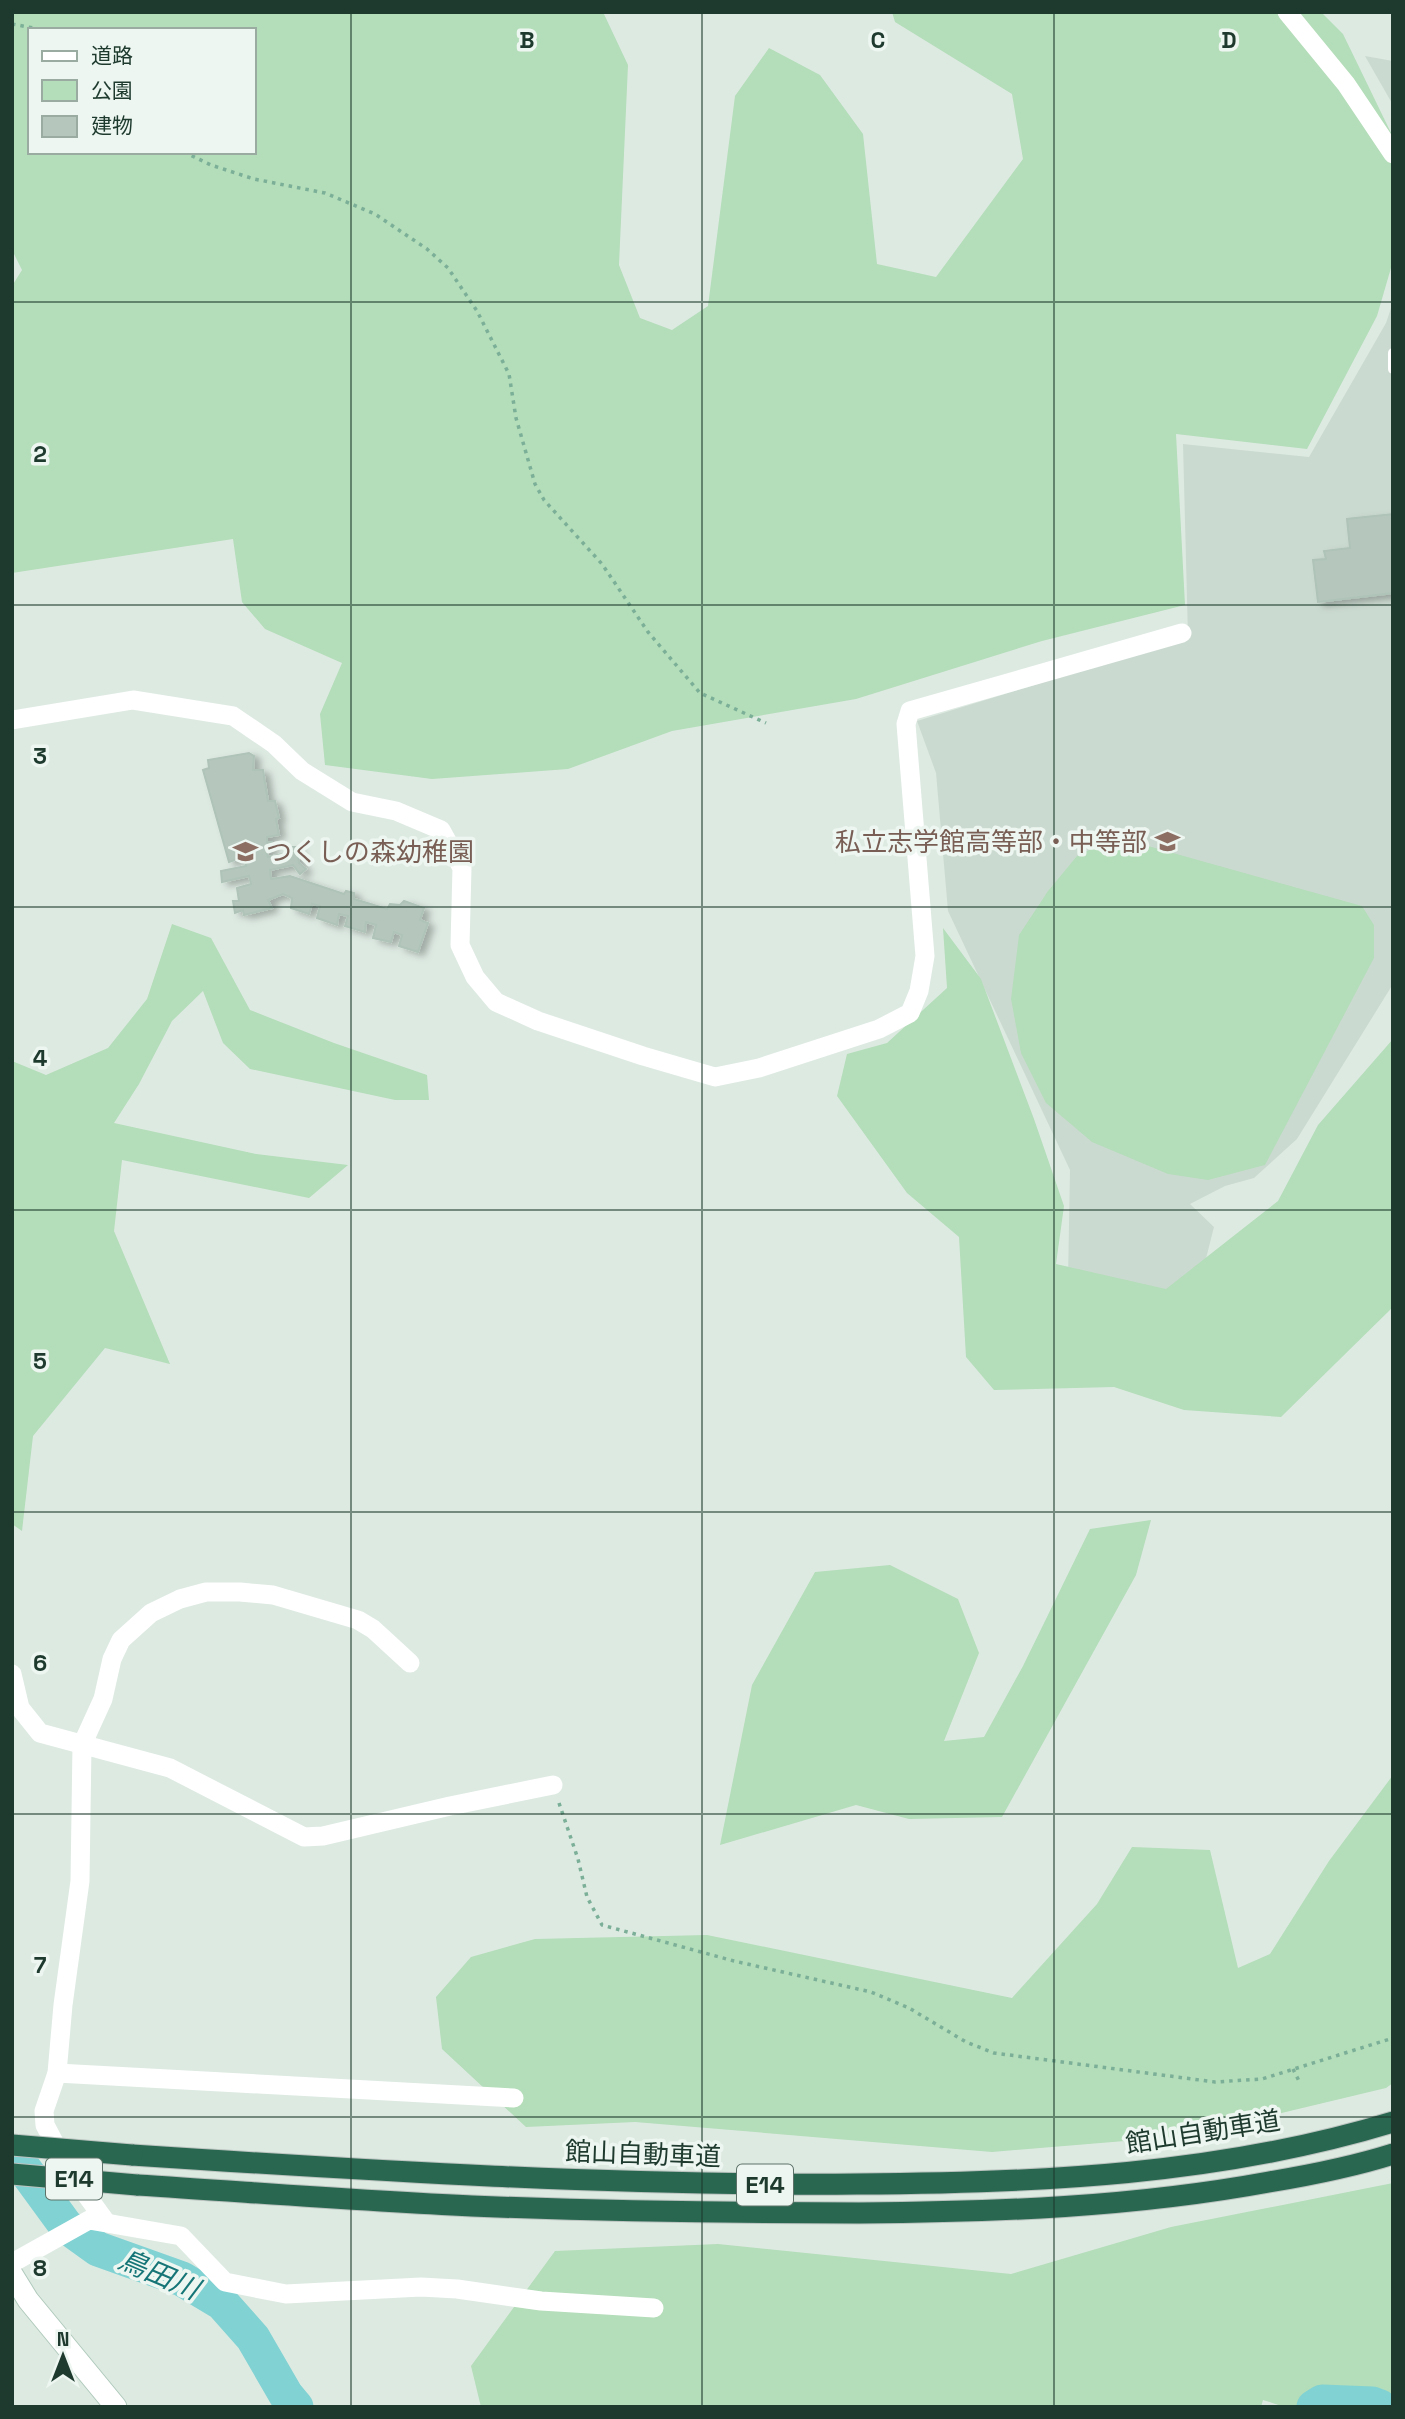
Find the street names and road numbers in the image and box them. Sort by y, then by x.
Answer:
street label: 館山自動車道 [1123,2103,1283,2161]
street label: 館山自動車道 [564,2134,722,2174]
road number: E14 [46,2158,102,2200]
road number: E14 [737,2164,793,2206]

